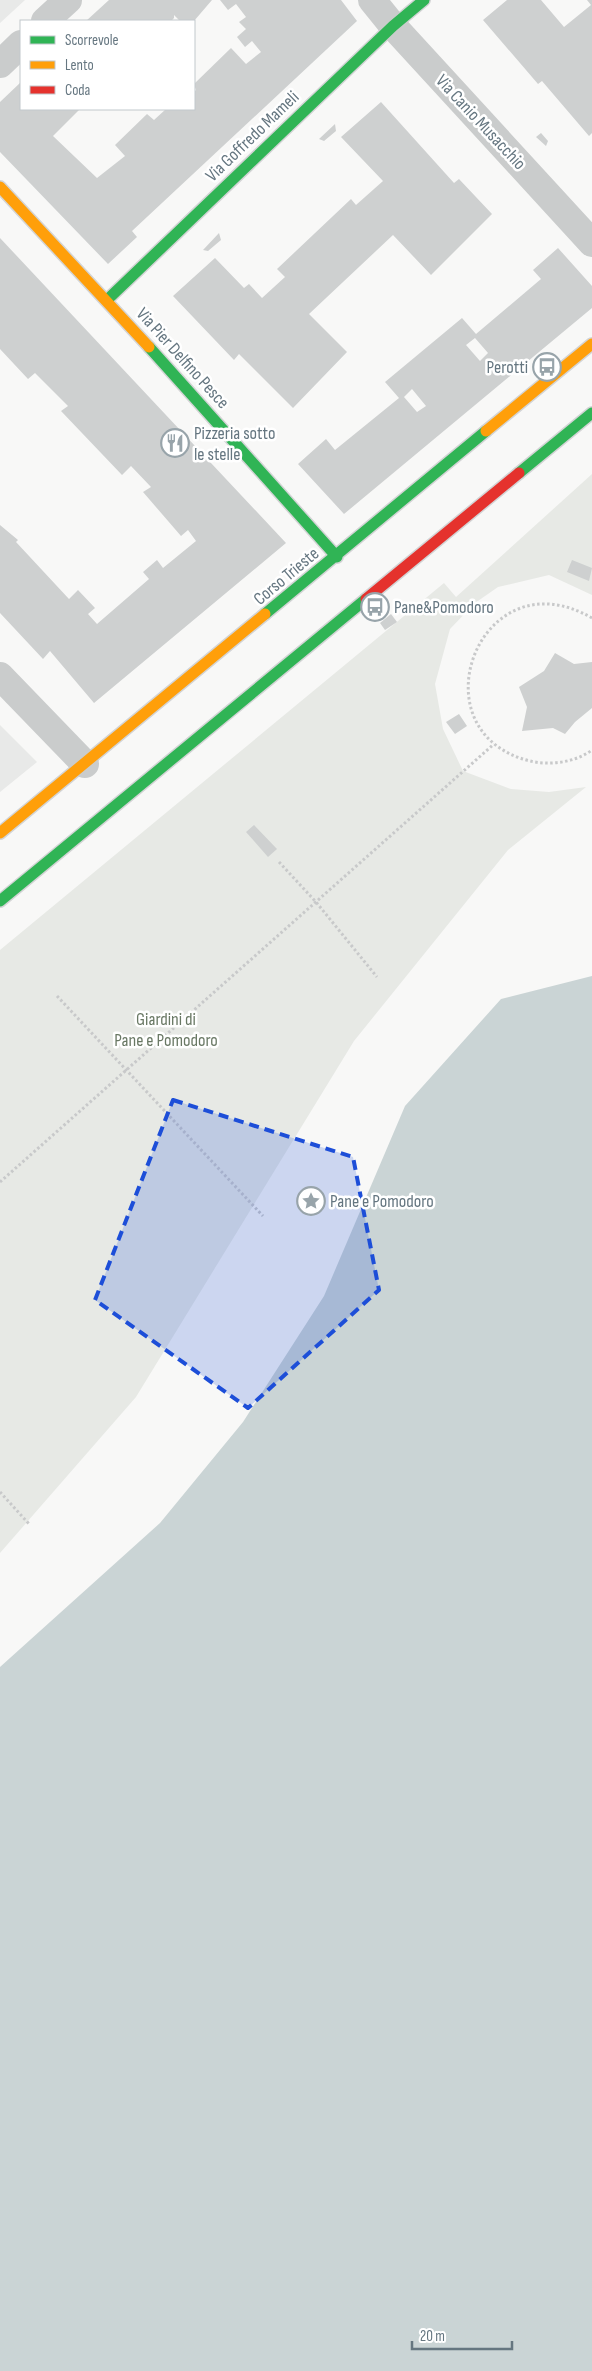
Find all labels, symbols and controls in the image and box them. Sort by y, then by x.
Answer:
legend [20,20,195,110]
text: Scorrevole [65,31,119,50]
text: Lento [65,56,94,75]
street label: Via Canio Musacchio [431,70,530,174]
text: Coda [65,81,91,100]
street label: Via Goffredo Mameli [201,87,303,186]
street label: Via Pier Delfino Pesce [132,304,233,413]
bus stop icon: Perotti [532,352,562,382]
place label: Perotti [487,357,528,378]
place label: Pizzeria sotto le stelle [194,423,275,465]
restaurant icon: Pizzeria sotto le stelle [160,428,190,458]
street label: Corso Trieste [250,543,323,610]
bus stop icon: Pane&Pomodoro [360,592,390,622]
place label: Pane&Pomodoro [394,597,494,618]
park label: Giardini di Pane e Pomodoro [114,1009,218,1051]
place icon: Pane e Pomodoro [296,1186,326,1216]
place label: Pane e Pomodoro [330,1191,434,1212]
scale bar [412,2318,512,2350]
text: 20 m [420,2327,445,2346]

